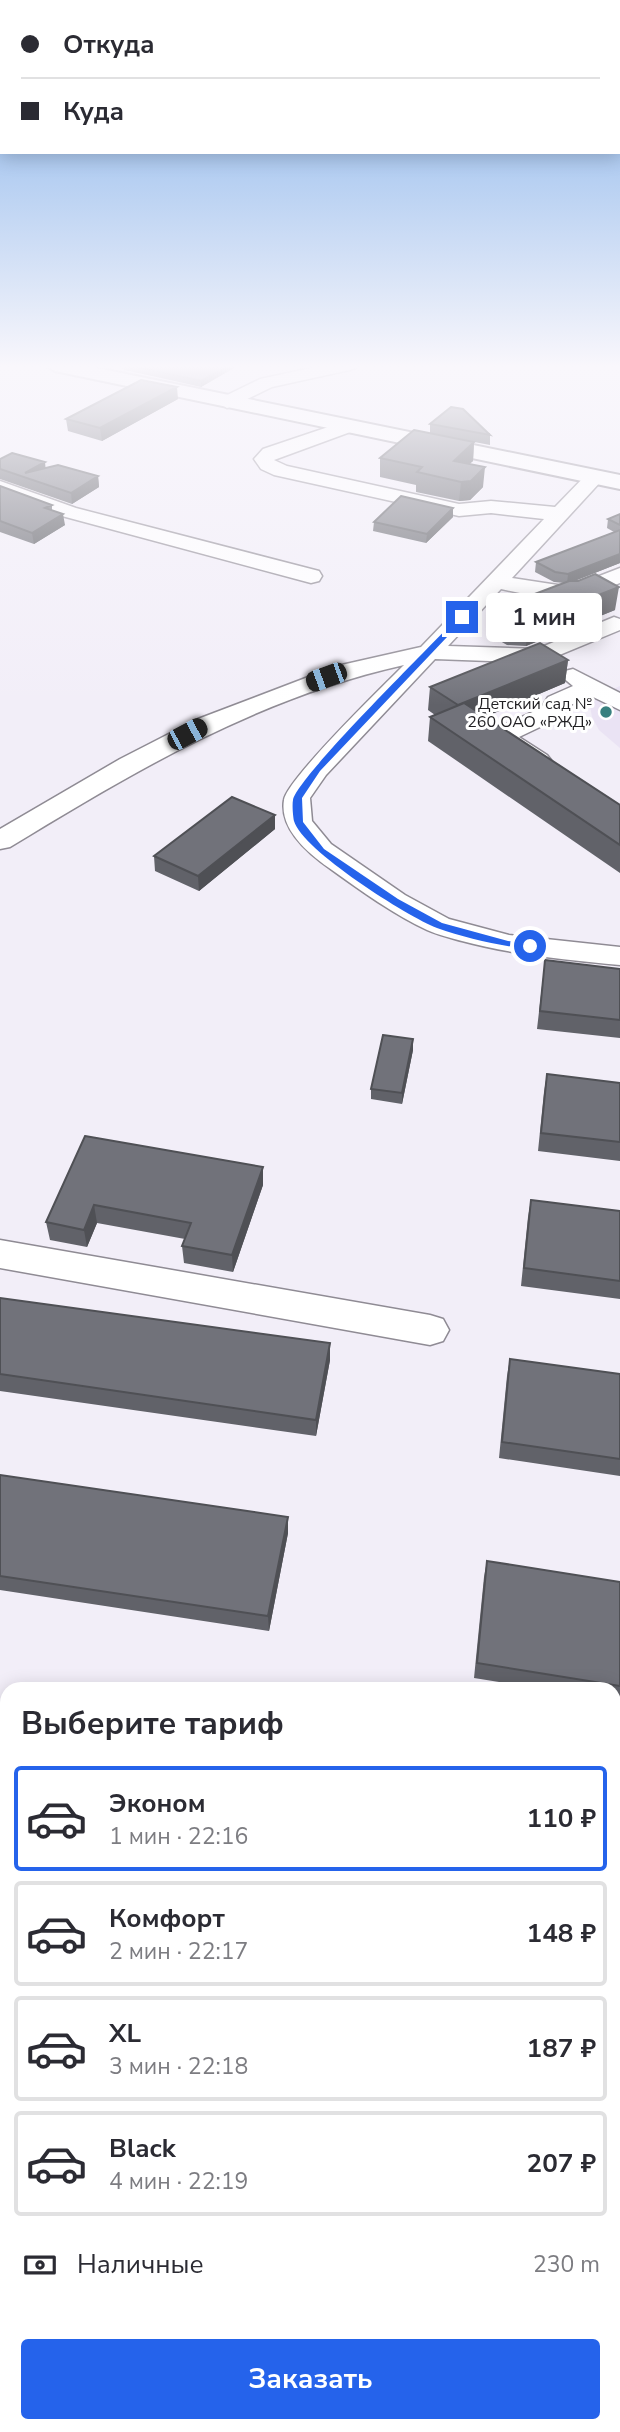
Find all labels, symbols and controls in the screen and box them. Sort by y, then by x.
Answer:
text: Откуда [63,27,155,62]
text: Куда [63,94,124,129]
callout: 1 мин [486,592,602,642]
route end [446,601,478,633]
text: 1 мин [512,602,576,633]
car [303,660,350,694]
place label: Детский сад № 260 ОАО «РЖД» [467,693,592,733]
marker: Детский сад № 260 ОАО «РЖД» [598,704,614,720]
car [164,715,211,753]
route start [514,930,546,962]
text: Выберите тариф [21,1702,284,1745]
text: Эконом [109,1786,206,1821]
icon: car [25,1787,88,1850]
text: 110 ₽ [527,1801,596,1836]
text: 1 мин · 22:16 [109,1821,248,1852]
text: Комфорт [109,1901,225,1936]
icon: car [25,1902,88,1965]
text: 148 ₽ [527,1916,596,1951]
text: 2 мин · 22:17 [109,1936,248,1967]
text: XL [109,2016,141,2051]
icon: car [25,2017,88,2080]
text: 187 ₽ [527,2031,596,2066]
text: 3 мин · 22:18 [109,2051,248,2082]
text: Black [109,2131,176,2166]
icon: car [25,2132,88,2195]
text: 207 ₽ [527,2146,596,2181]
text: 4 мин · 22:19 [109,2166,248,2197]
icon: cash [21,2246,59,2284]
text: Наличные [77,2247,204,2282]
text: 230 m [533,2249,600,2280]
button: Заказать [21,2339,600,2419]

